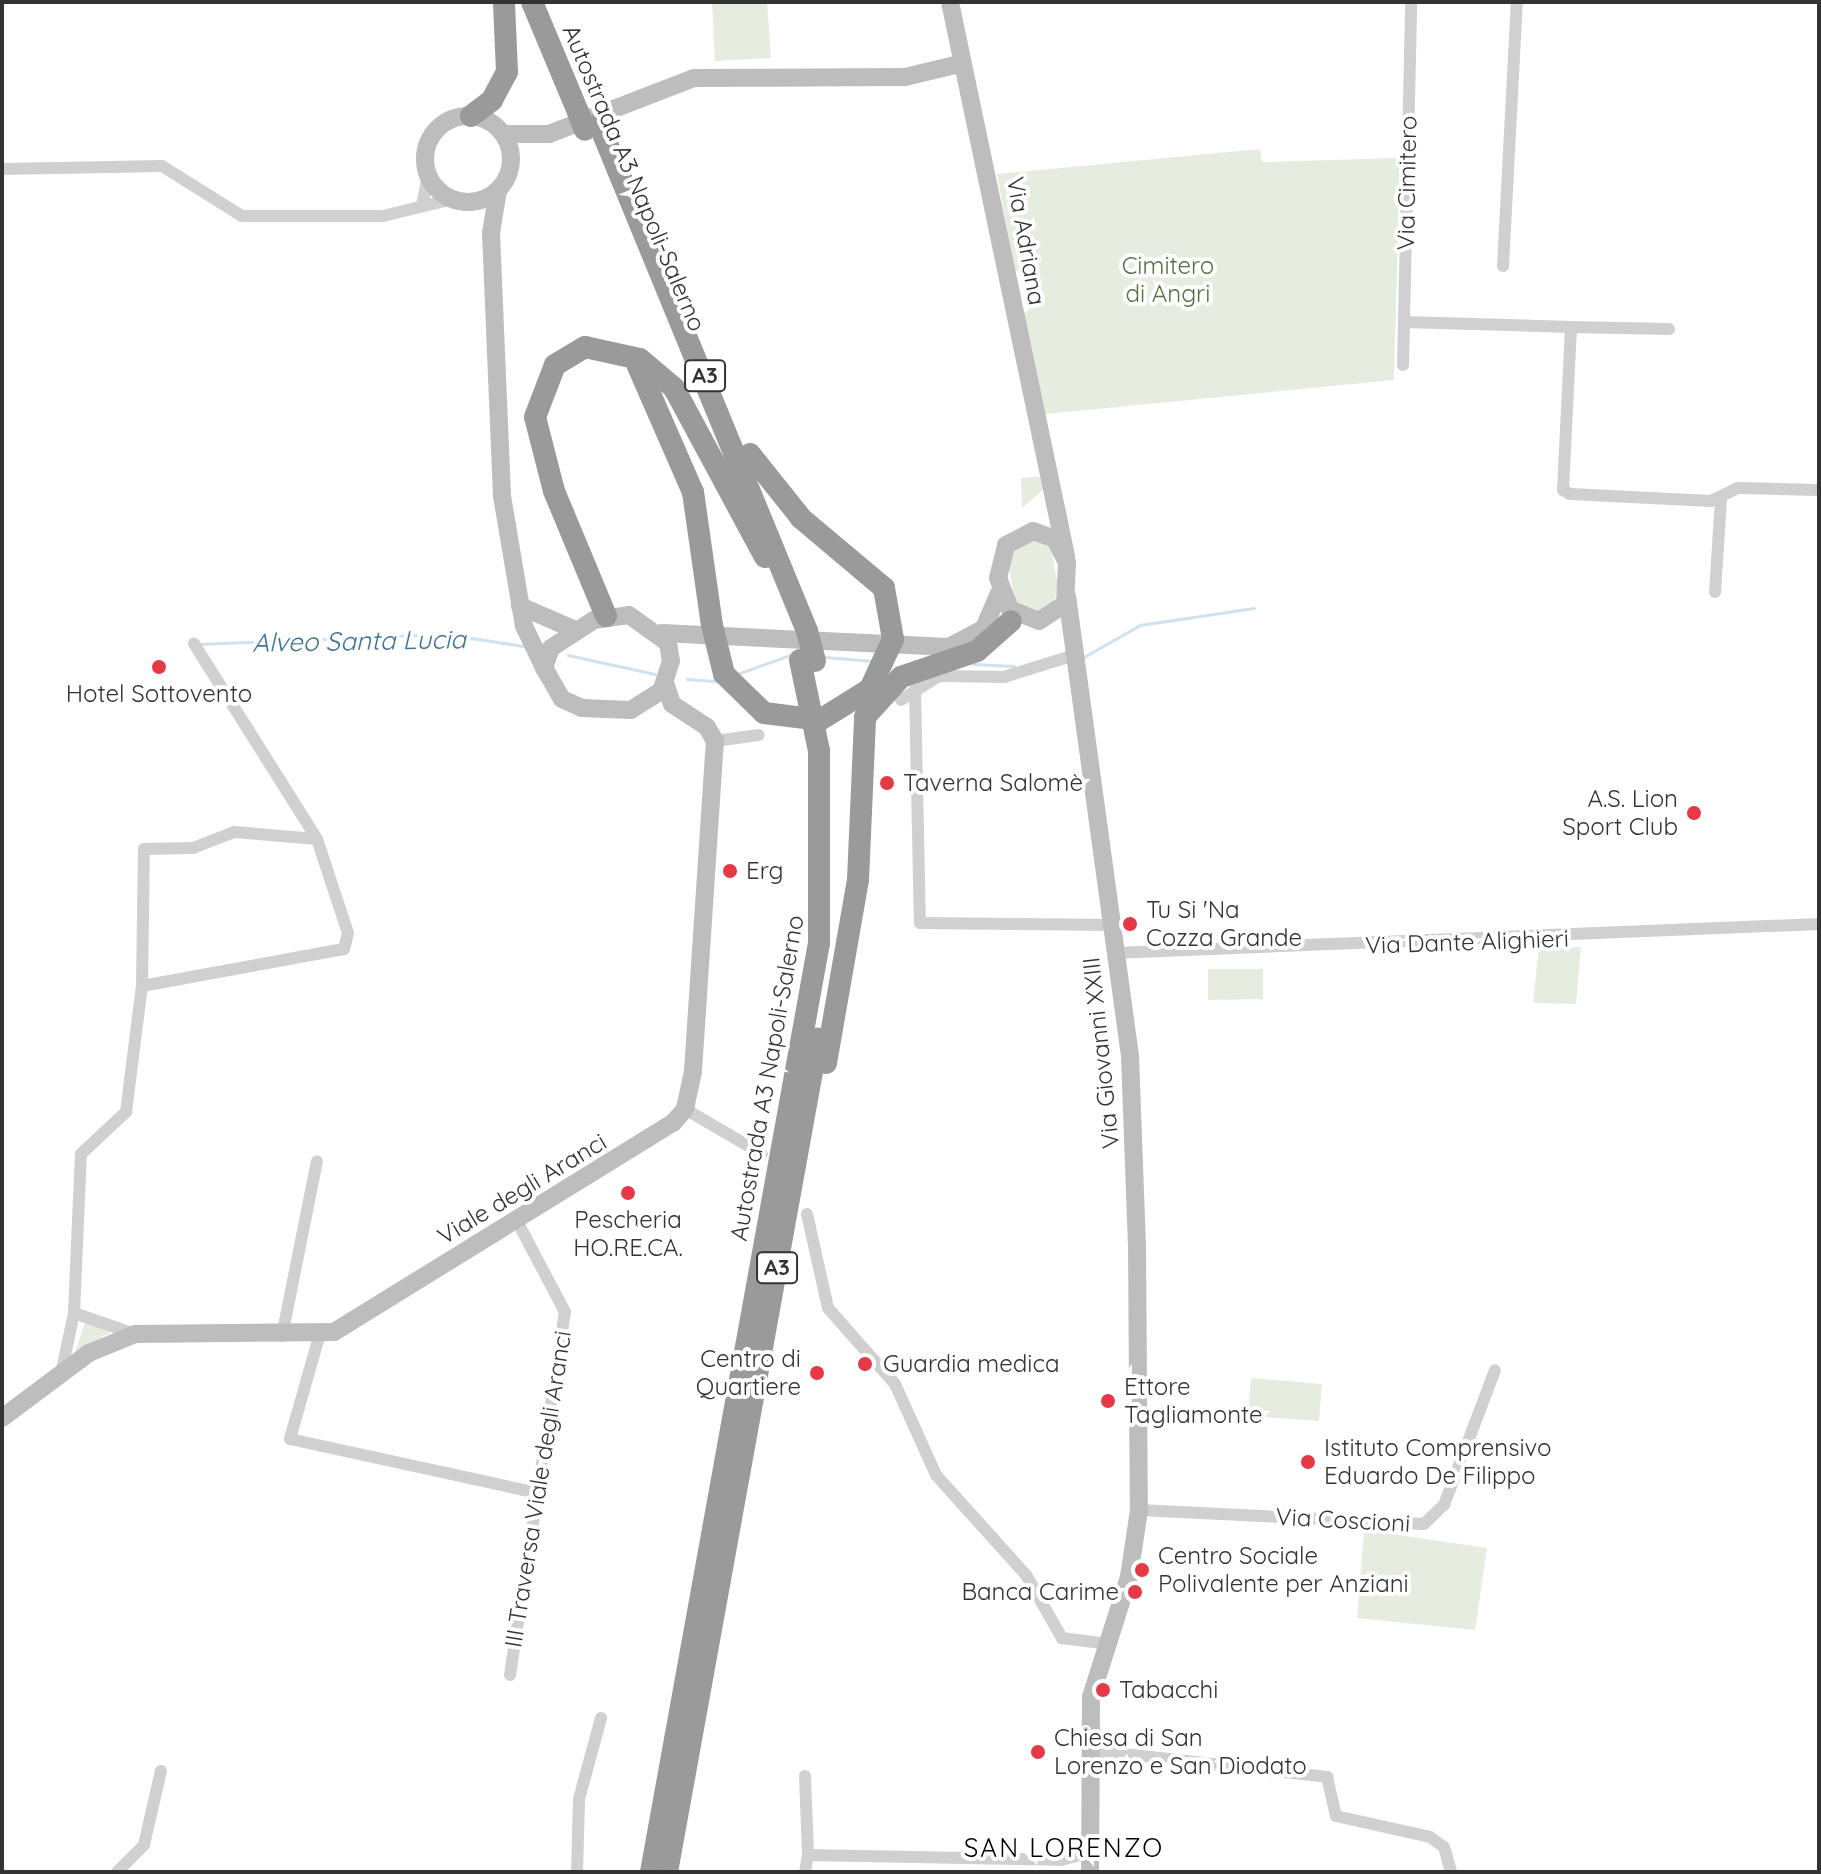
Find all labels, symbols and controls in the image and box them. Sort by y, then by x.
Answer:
street label: Autostrada A3 Napoli-Salerno [556,20,712,336]
street label: Via Cimitero [1391,115,1423,251]
street label: Via Adriana [1001,175,1051,307]
park label: Cimitero di Angri [1122,252,1214,308]
road number: A3 [683,358,727,394]
water label: Alveo Santa Lucia [252,624,466,658]
marker: Hotel Sottovento [150,658,168,676]
place label: Hotel Sottovento [66,680,252,708]
place label: Taverna Salomè [903,769,1083,797]
marker: Taverna Salomè [878,774,896,792]
place label: A.S. Lion Sport Club [1562,785,1678,841]
marker: A.S. Lion Sport Club [1685,804,1703,822]
place label: Erg [746,857,783,885]
marker: Erg [721,862,739,880]
place label: Tu Si 'Na Cozza Grande [1146,896,1302,952]
street label: Autostrada A3 Napoli-Salerno [724,913,810,1243]
marker: Tu Si 'Na Cozza Grande [1121,915,1139,933]
street label: Via Dante Alighieri [1365,924,1569,960]
street label: Via Giovanni XXIII [1077,956,1125,1150]
street label: Viale degli Aranci [432,1127,612,1251]
marker: Pescheria HO.RE.CA. [619,1184,637,1202]
place label: Pescheria HO.RE.CA. [573,1206,683,1262]
road number: A3 [755,1250,799,1286]
street label: III Traversa Viale degli Aranci [499,1329,577,1649]
place label: Centro di Quartiere [696,1345,801,1401]
place label: Guardia medica [883,1350,1059,1378]
marker: Guardia medica [854,1353,876,1375]
marker: Centro di Quartiere [808,1364,826,1382]
place label: Ettore Tagliamonte [1124,1373,1263,1429]
marker: Ettore Tagliamonte [1099,1392,1117,1410]
place label: Istituto Comprensivo Eduardo De Filippo [1324,1434,1552,1490]
marker: Istituto Comprensivo Eduardo De Filippo [1299,1453,1317,1471]
street label: Via Coscioni [1275,1502,1411,1538]
place label: Centro Sociale Polivalente per Anziani [1158,1542,1409,1598]
marker: Centro Sociale Polivalente per Anziani [1133,1561,1151,1579]
place label: Banca Carime [961,1578,1119,1606]
marker: Banca Carime [1126,1583,1144,1601]
place label: Tabacchi [1119,1676,1218,1704]
marker: Tabacchi [1094,1681,1112,1699]
place label: Chiesa di San Lorenzo e San Diodato [1054,1724,1307,1780]
marker: Chiesa di San Lorenzo e San Diodato [1029,1743,1047,1761]
district label: SAN LORENZO [964,1832,1164,1864]

